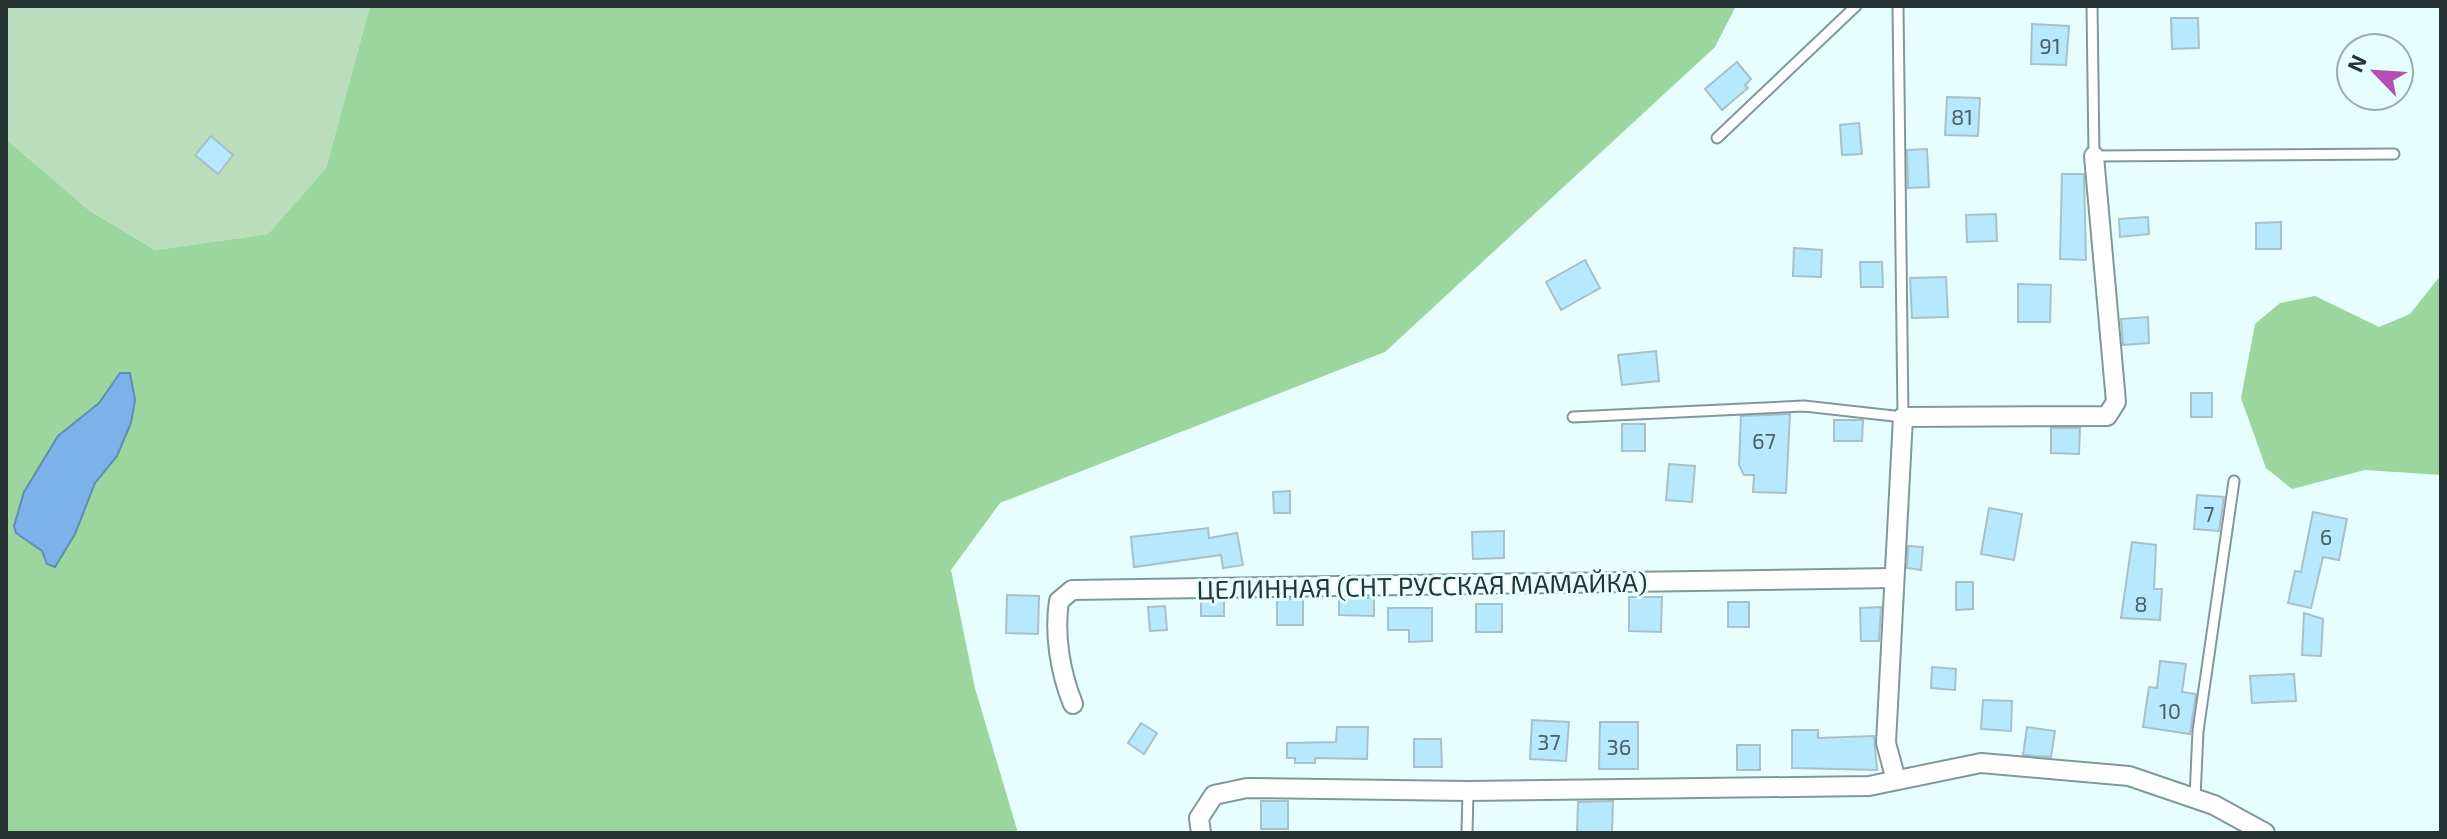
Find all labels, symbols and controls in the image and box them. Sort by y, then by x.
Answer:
house number: 91 [2039,32,2061,58]
north arrow [2335,32,2415,112]
text: N [2341,50,2371,76]
house number: 81 [1951,103,1973,129]
house number: 67 [1752,427,1776,453]
house number: 7 [2203,500,2215,526]
house number: 6 [2320,523,2332,549]
street label: ЦЕЛИННАЯ (СНТ РУССКАЯ МАМАЙКА) [1196,566,1648,604]
house number: 8 [2134,590,2148,616]
house number: 10 [2159,697,2181,723]
house number: 37 [1537,728,1561,754]
house number: 36 [1607,733,1631,759]

